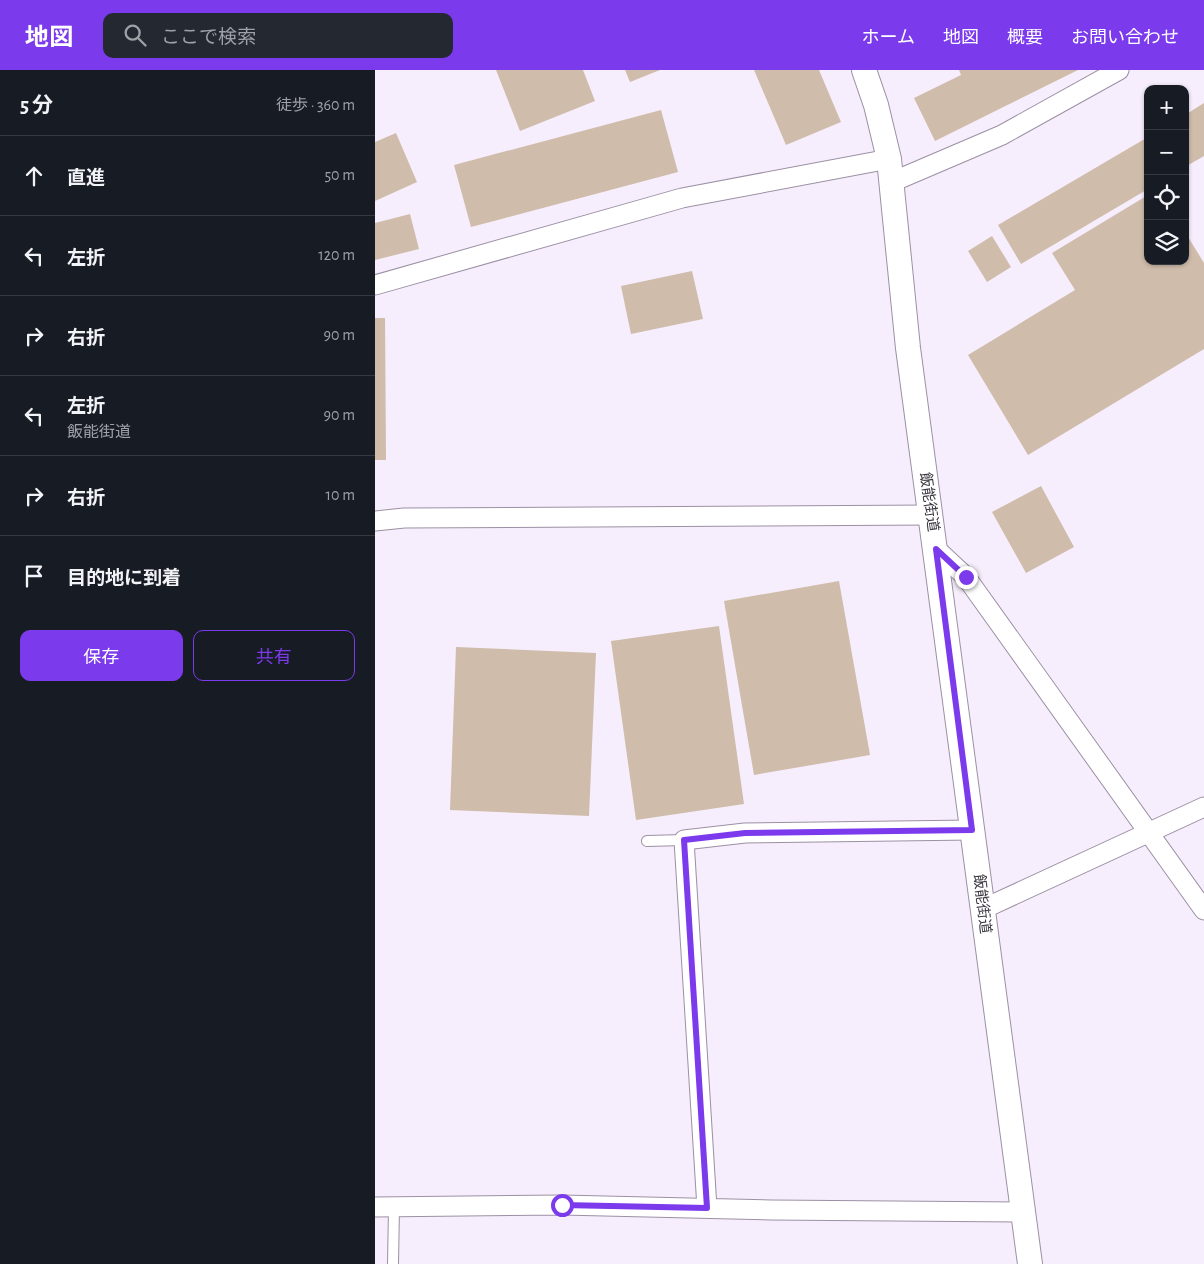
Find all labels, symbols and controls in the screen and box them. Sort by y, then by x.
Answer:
search box [103,13,453,58]
icon: search [121,21,149,49]
text: 地図 [25,26,73,50]
text: ここで検索 [161,28,256,47]
text: ホーム [862,29,915,47]
text: 地図 [943,29,979,47]
text: 概要 [1007,29,1043,47]
text: お問い合わせ [1071,29,1179,47]
map controls [1144,85,1189,265]
button: + [1144,85,1189,130]
text: 5 分 [20,95,53,116]
text: 徒歩 · 360 m [276,97,355,113]
button: − [1144,130,1189,175]
icon: ahead [20,162,48,190]
text: 50 m [324,167,355,183]
text: 直進 [67,169,105,188]
button: locate [1144,175,1189,220]
button: layers [1144,220,1189,265]
icon: left [20,242,48,270]
text: 120 m [318,247,355,263]
text: 左折 [67,249,105,268]
icon: right [20,322,48,350]
text: 90 m [324,327,355,343]
text: 右折 [67,329,105,348]
text: 左折 [67,397,105,416]
icon: left [20,402,48,430]
text: 90 m [324,407,355,423]
text: 飯能街道 [67,424,131,440]
street label: 飯能街道 [917,471,943,533]
icon: right [20,482,48,510]
text: 10 m [326,487,355,503]
text: 右折 [67,489,105,508]
icon: arrive [20,562,48,590]
route end [955,566,978,589]
text: 目的地に到着 [67,569,181,588]
button: 保存 [20,630,183,681]
button: 共有 [193,630,355,681]
street label: 飯能街道 [971,873,995,935]
route start [551,1194,574,1217]

